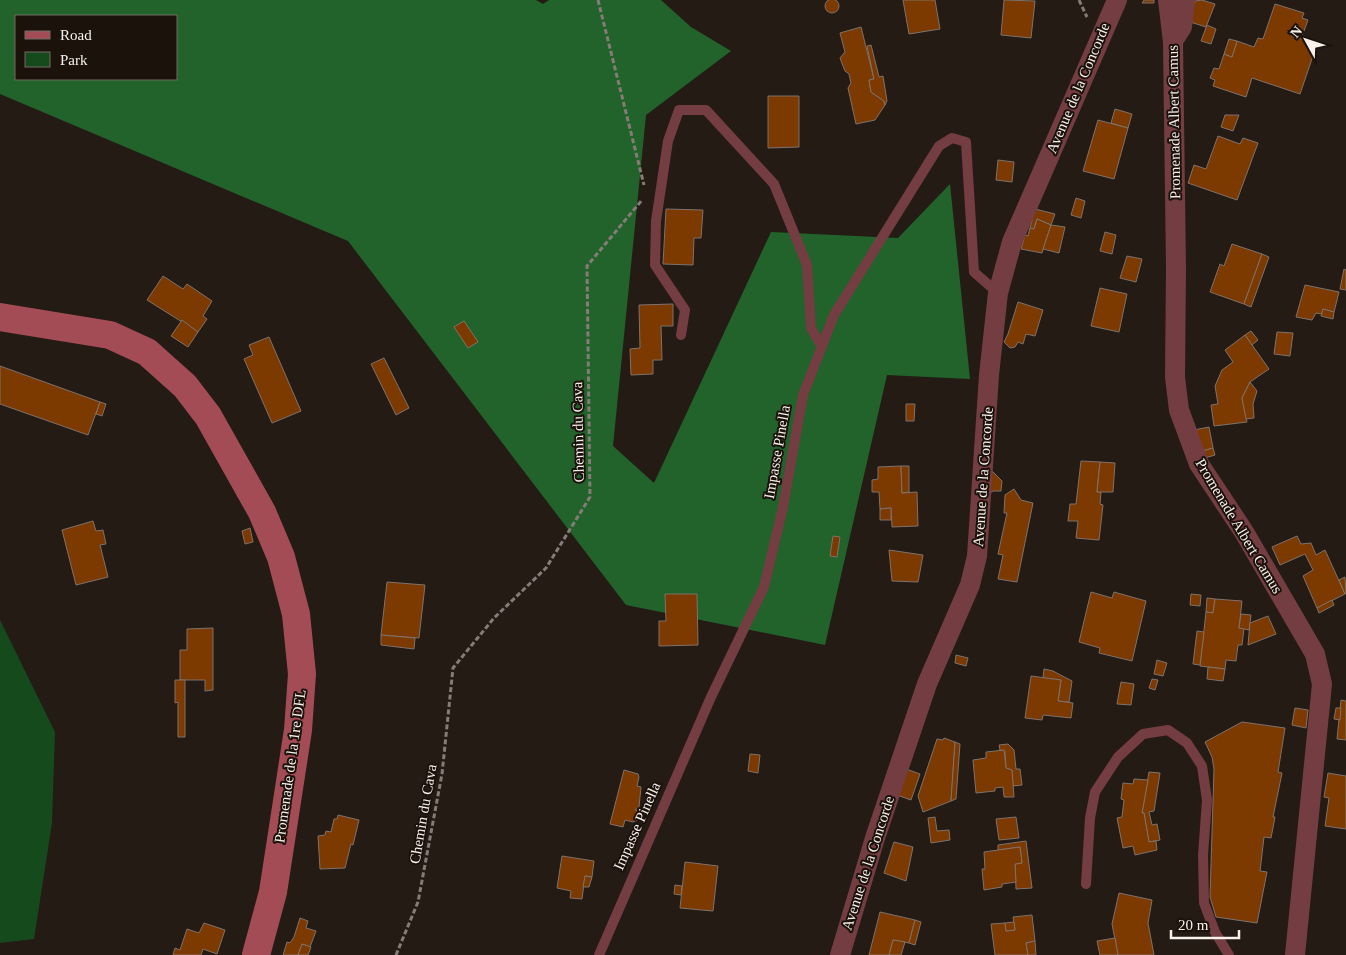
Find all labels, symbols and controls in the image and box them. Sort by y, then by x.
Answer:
legend [15,15,178,80]
north arrow [1281,15,1331,65]
street label: Avenue de la Concorde [1043,20,1113,156]
text: N [1287,23,1305,41]
text: Road [60,27,92,43]
street label: Promenade Albert Camus [1165,45,1183,199]
text: Park [60,52,88,68]
street label: Chemin du Cava [569,381,587,483]
street label: Impasse Pinella [761,404,793,500]
street label: Avenue de la Concorde [970,406,996,547]
street label: Promenade Albert Camus [1192,456,1286,596]
street label: Promenade de la 1re DFL [271,688,309,844]
street label: Chemin du Cava [406,763,440,865]
street label: Impasse Pinella [610,779,664,872]
street label: Avenue de la Concorde [839,794,897,932]
scale bar [1171,908,1238,940]
text: 20 m [1178,917,1209,933]

